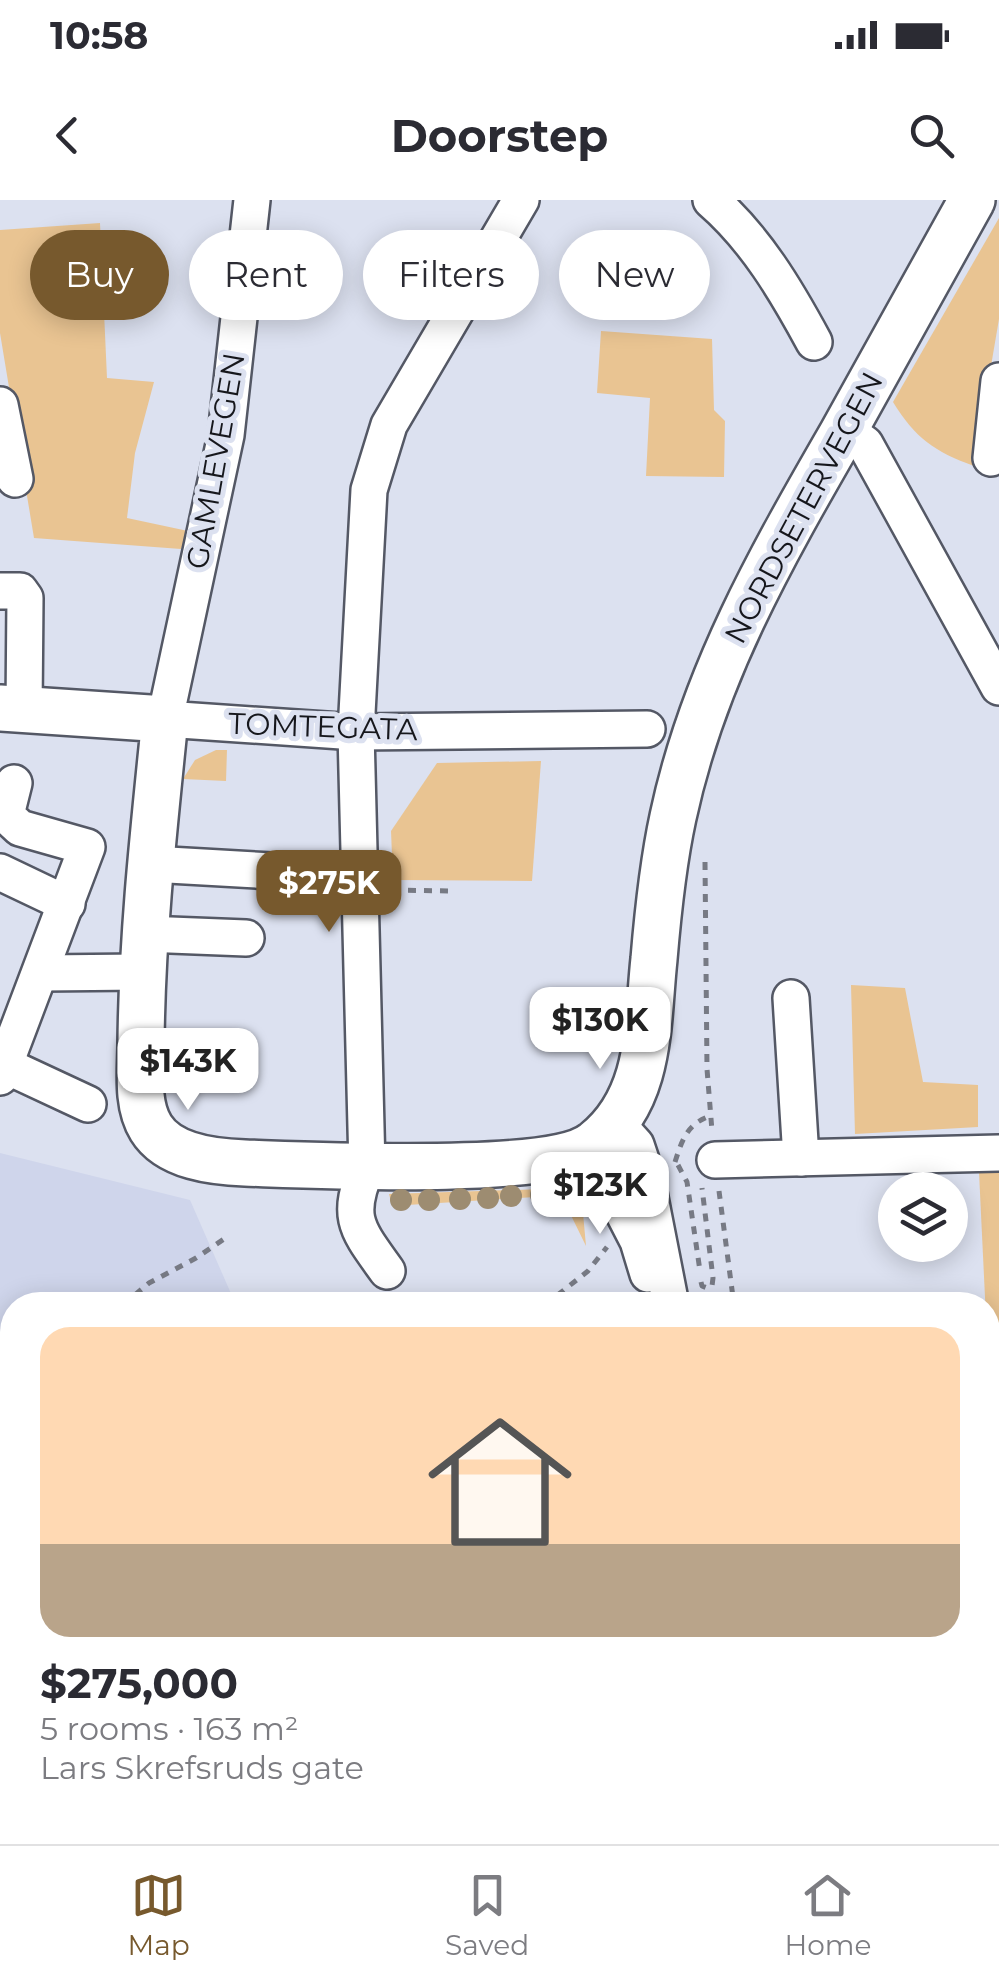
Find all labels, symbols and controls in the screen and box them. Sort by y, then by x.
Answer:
text: 10:58 [50,12,148,59]
icon: back [40,108,95,163]
text: Doorstep [391,108,608,163]
icon: search [904,108,959,163]
chip: Buy [30,230,169,320]
chip: Rent [189,230,343,320]
chip: Filters [363,230,539,320]
chip: New [559,230,710,320]
street label: GAMLEVEGEN [178,350,253,572]
street label: NORDSETERVEGEN [716,366,891,650]
street label: TOMTEGATA [228,705,419,748]
pin: $275K [259,850,399,935]
text: $275K [278,863,380,902]
pin: $130K [530,987,670,1072]
text: $130K [552,1000,649,1039]
pin: $143K [118,1028,258,1113]
text: $143K [139,1041,237,1080]
pin: $123K [530,1152,670,1237]
text: $123K [553,1165,647,1204]
map controls [878,1172,968,1262]
button: layers [878,1172,968,1262]
icon: home [410,1392,590,1572]
text: $275,000 [40,1657,238,1709]
text: 5 rooms · 163 m² [40,1709,299,1748]
text: Lars Skrefsruds gate [40,1748,364,1787]
tab: Map [128,1868,190,1962]
tab: Saved [445,1868,529,1962]
tab: Home [784,1868,871,1962]

